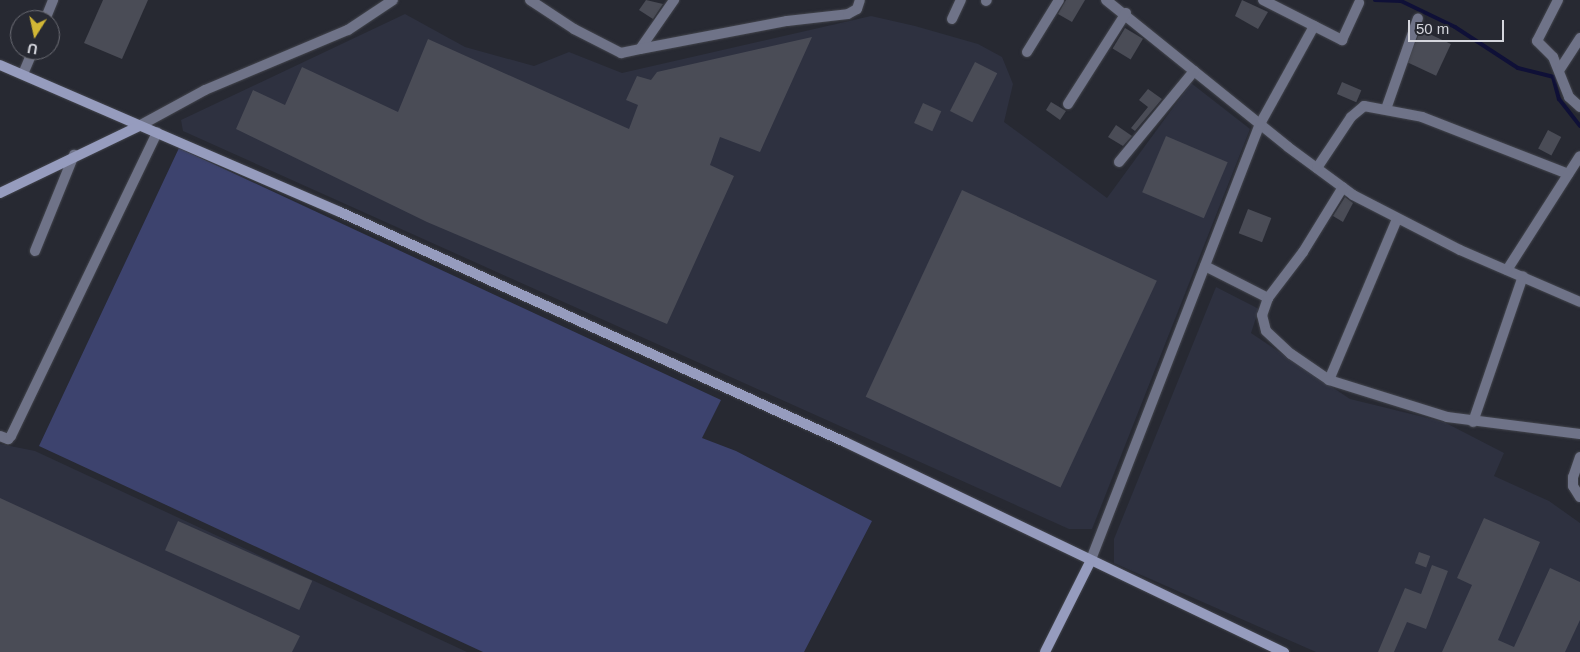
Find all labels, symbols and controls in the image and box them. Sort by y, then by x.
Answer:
north arrow [10,10,60,60]
scale bar [1410,10,1506,42]
text: 50 m [1416,20,1449,37]
text: U [26,40,39,58]

